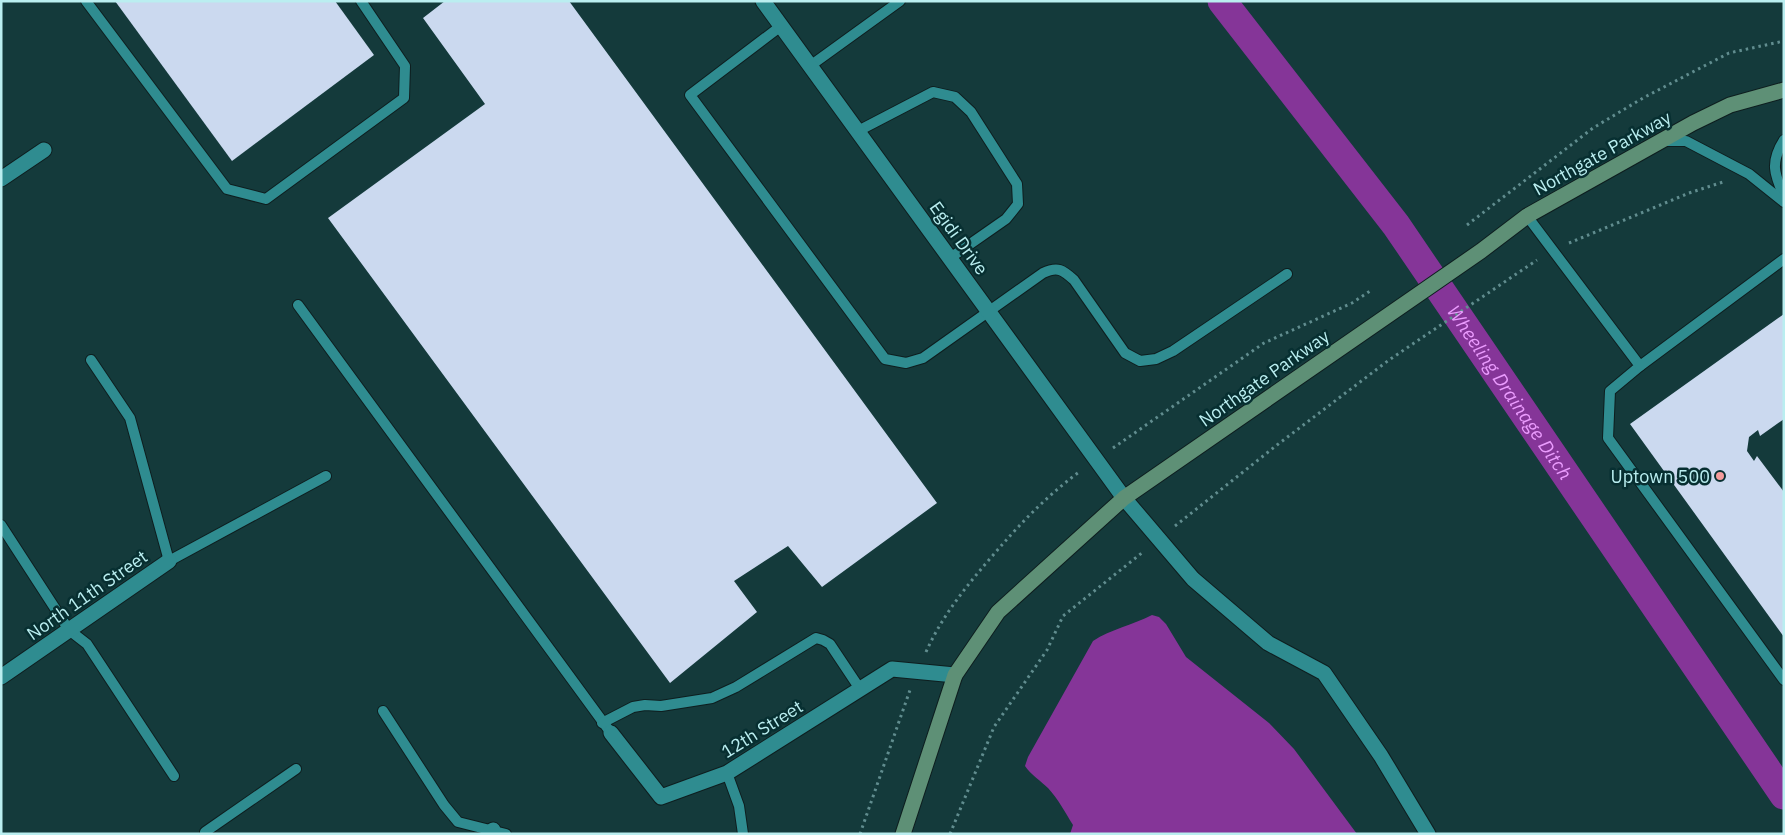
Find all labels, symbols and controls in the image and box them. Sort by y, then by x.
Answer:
street label: Northgate Parkway [1529,106,1675,200]
street label: Egidi Drive [925,197,993,279]
water label: Wheeling Drainage Ditch [1442,300,1578,484]
street label: Northgate Parkway [1194,324,1334,432]
place label: Uptown 500 [1611,465,1710,488]
marker: Uptown 500 [1714,470,1726,482]
street label: North 11th Street [22,545,152,645]
street label: 12th Street [717,695,807,763]

